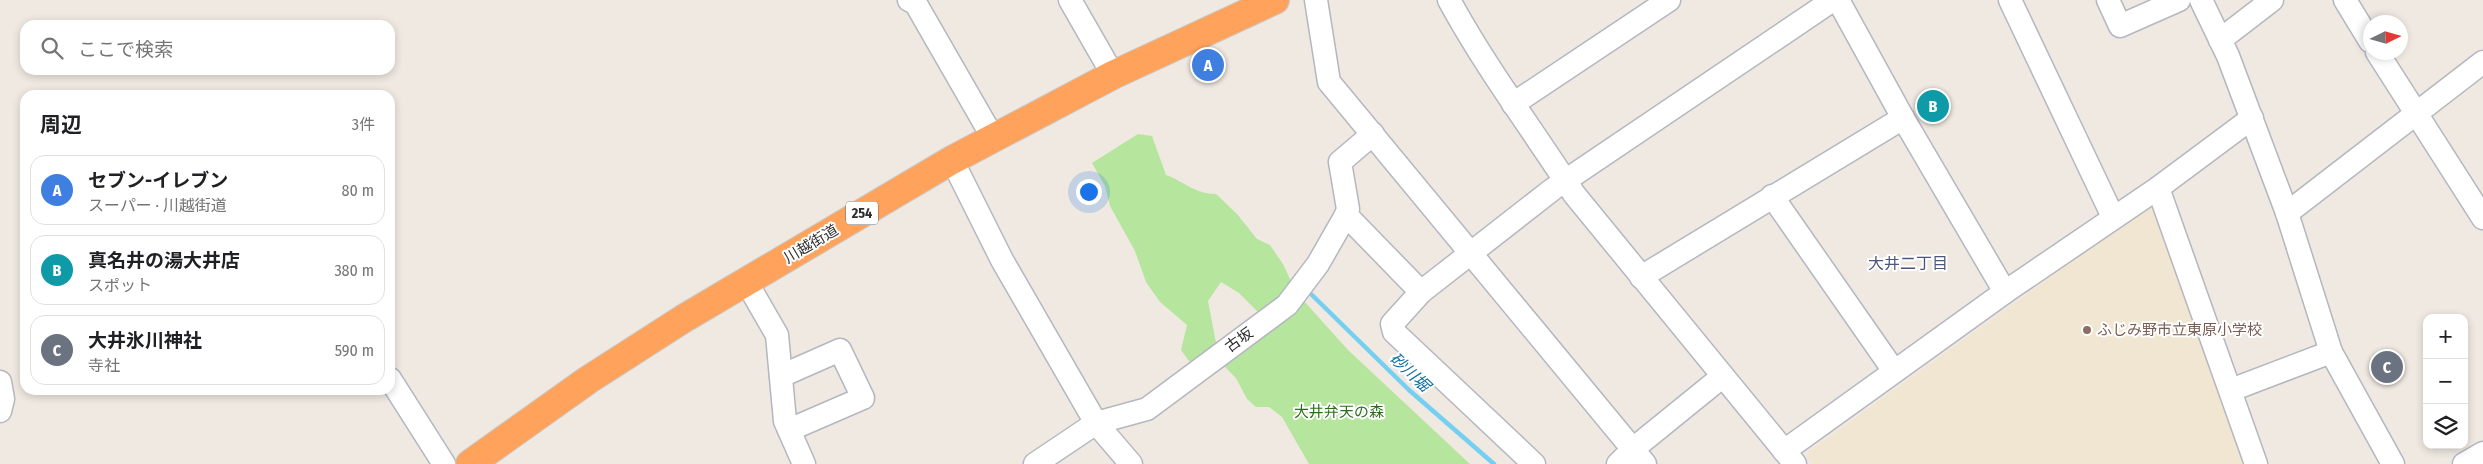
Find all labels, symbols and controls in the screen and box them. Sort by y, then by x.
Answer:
north arrow [2363,15,2408,60]
search box [20,20,395,75]
icon: search [38,34,66,62]
text: ここで検索 [78,38,173,61]
pin: A [1192,46,1224,84]
pin: B [1917,87,1949,125]
text: 周辺 [40,112,82,138]
text: 3件 [352,115,375,134]
text: セブン-イレブン [88,169,228,192]
your location [1076,179,1102,205]
text: A [53,181,61,200]
text: 80 m [342,181,374,200]
text: スーパー · 川越街道 [88,196,227,215]
road number: 254 [846,202,878,224]
street label: 川越街道 [781,221,841,267]
text: 真名井の湯大井店 [88,249,240,272]
district label: 大井二丁目 [1868,254,1948,273]
text: B [53,261,61,280]
text: 380 m [334,261,374,280]
text: スポット [88,276,152,295]
map controls [2423,314,2468,449]
button: + [2423,314,2468,359]
place label: ふじみ野市立東原小学校 [2097,321,2262,339]
street label: 古坂 [1222,324,1256,356]
marker: ふじみ野市立東原小学校 [2081,324,2093,336]
text: 大井氷川神社 [88,329,202,352]
text: C [53,341,61,360]
text: 590 m [335,341,374,360]
pin: C [2371,348,2403,386]
water label: 砂川堀 [1386,349,1436,397]
text: 寺社 [88,356,120,375]
button: − [2423,359,2468,404]
park label: 大井弁天の森 [1294,403,1384,421]
button: layers [2423,404,2468,449]

